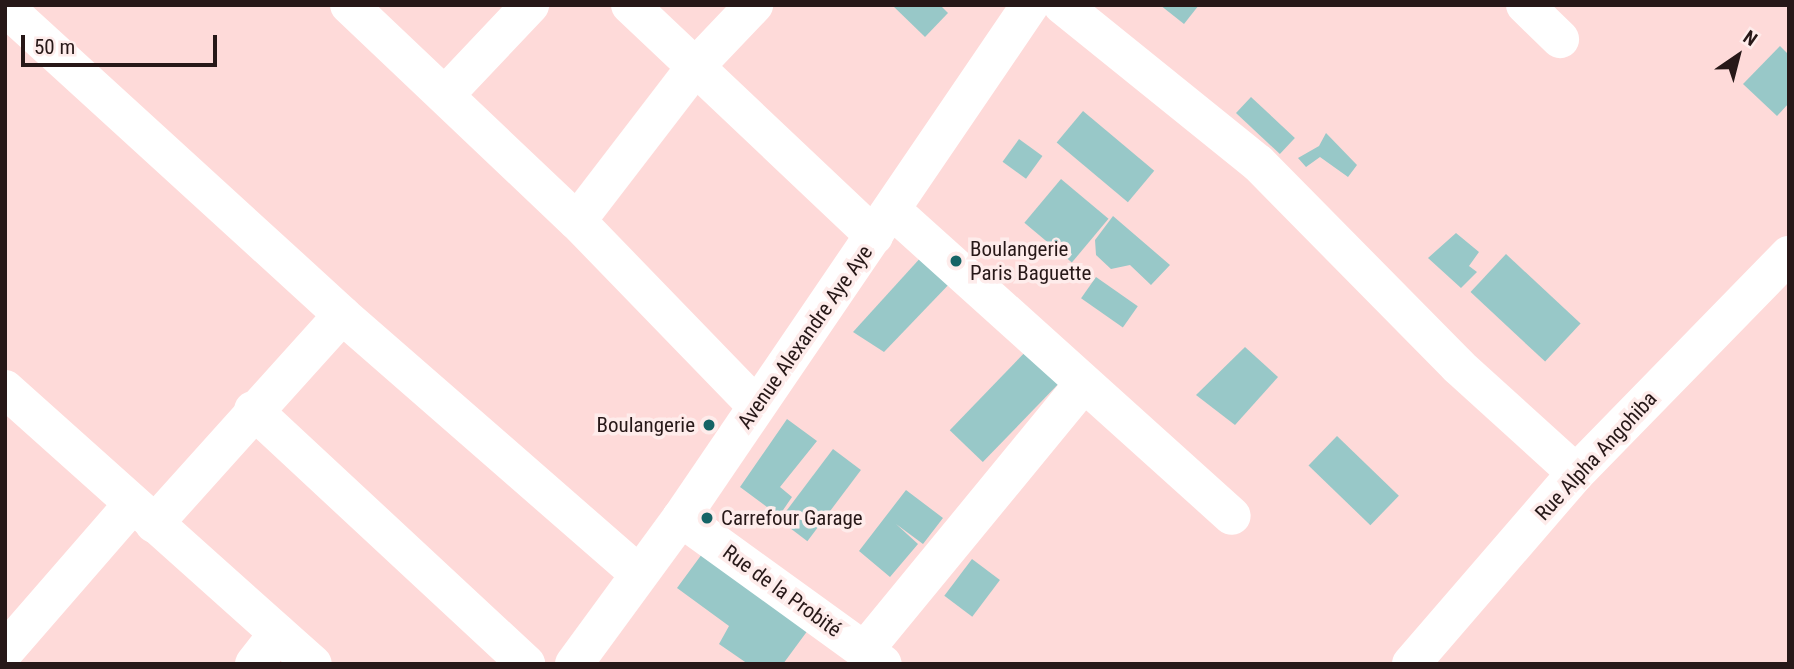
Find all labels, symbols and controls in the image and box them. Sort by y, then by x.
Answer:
scale bar [24,21,220,65]
north arrow [1703,21,1773,91]
text: N [1739,26,1762,51]
text: 50 m [34,35,75,59]
place label: Boulangerie Paris Baguette [970,236,1091,286]
street label: Avenue Alexandre Aye Aye [732,241,878,433]
marker: Boulangerie Paris Baguette [948,253,964,269]
street label: Rue Alpha Angohiba [1530,386,1662,526]
place label: Boulangerie [597,412,695,438]
marker: Boulangerie [701,417,717,433]
place label: Carrefour Garage [721,505,863,531]
marker: Carrefour Garage [699,510,715,526]
street label: Rue de la Probité [718,540,846,642]

